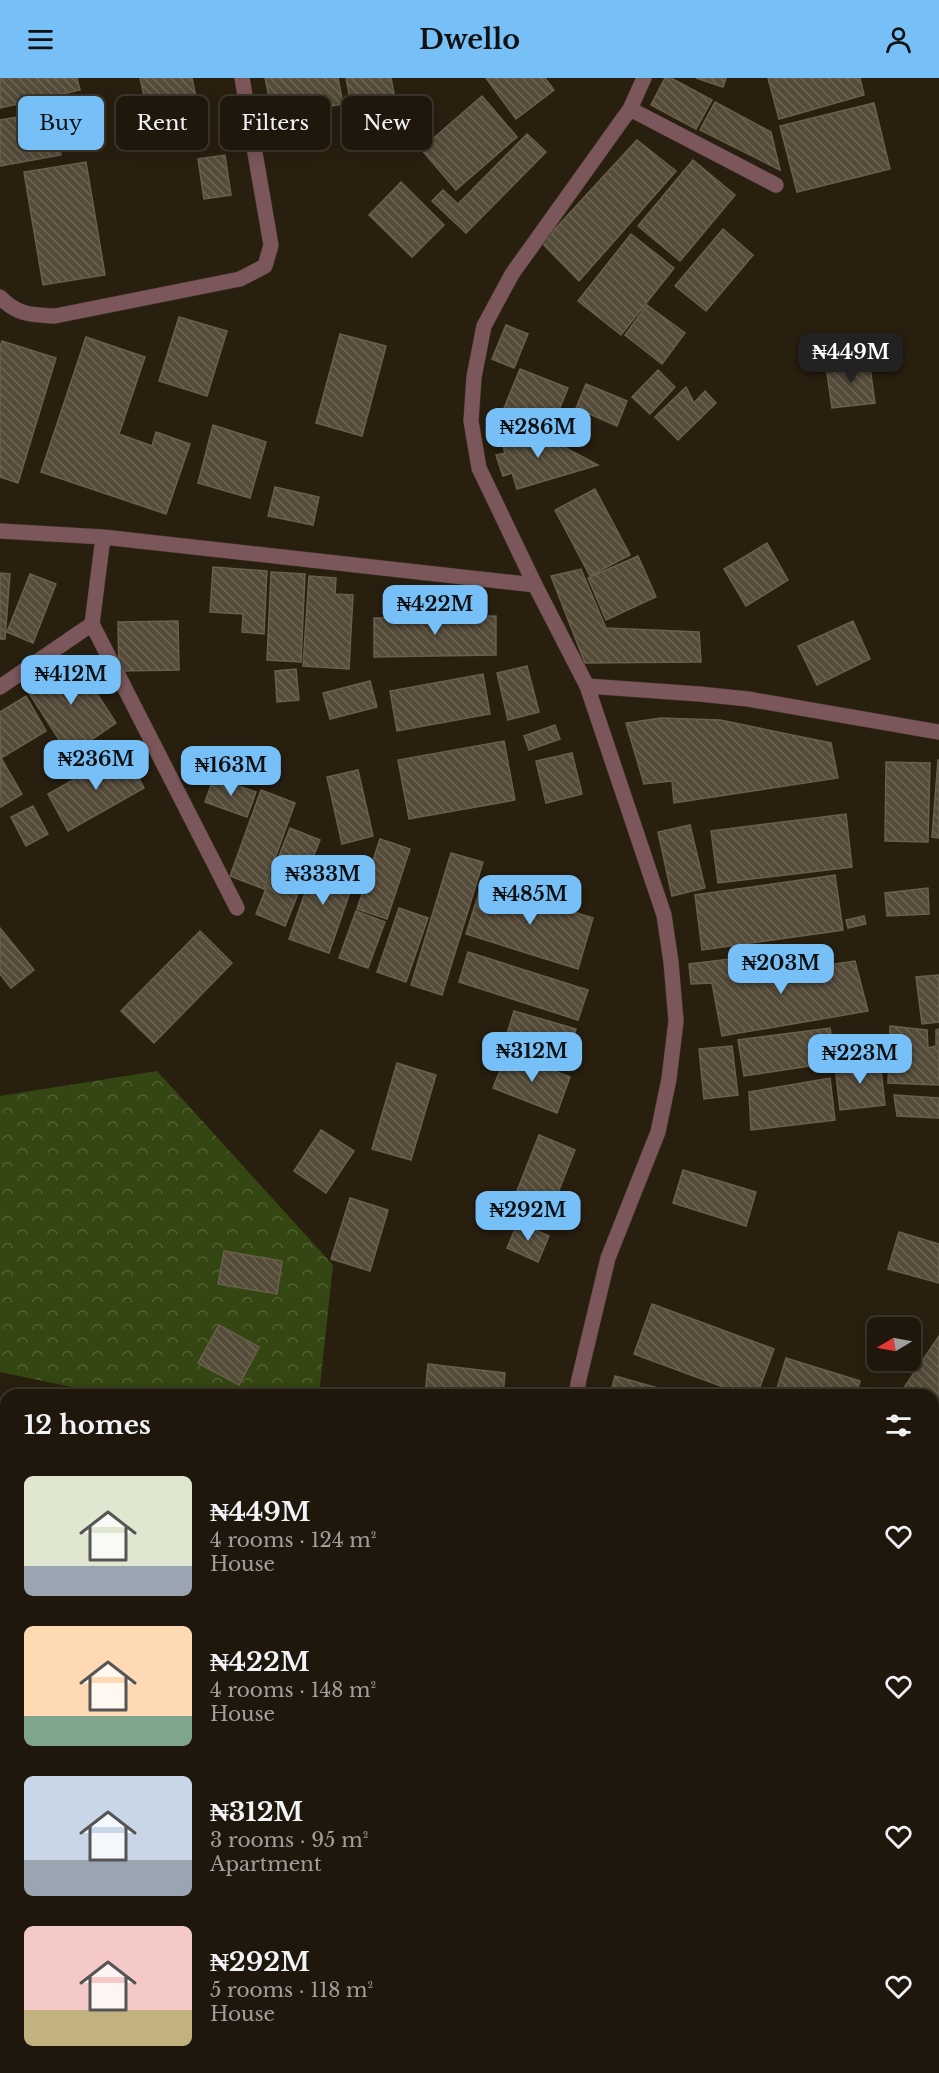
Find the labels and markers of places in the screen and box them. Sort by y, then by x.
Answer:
pin: ₦449M [809,333,893,384]
pin: ₦286M [496,408,580,459]
pin: ₦422M [393,585,477,636]
pin: ₦412M [29,655,113,706]
pin: ₦236M [54,740,138,791]
pin: ₦163M [189,746,273,797]
pin: ₦333M [281,855,365,906]
pin: ₦485M [488,875,572,926]
pin: ₦203M [739,944,823,995]
pin: ₦312M [490,1032,574,1083]
pin: ₦223M [818,1034,902,1085]
pin: ₦292M [486,1191,570,1242]

